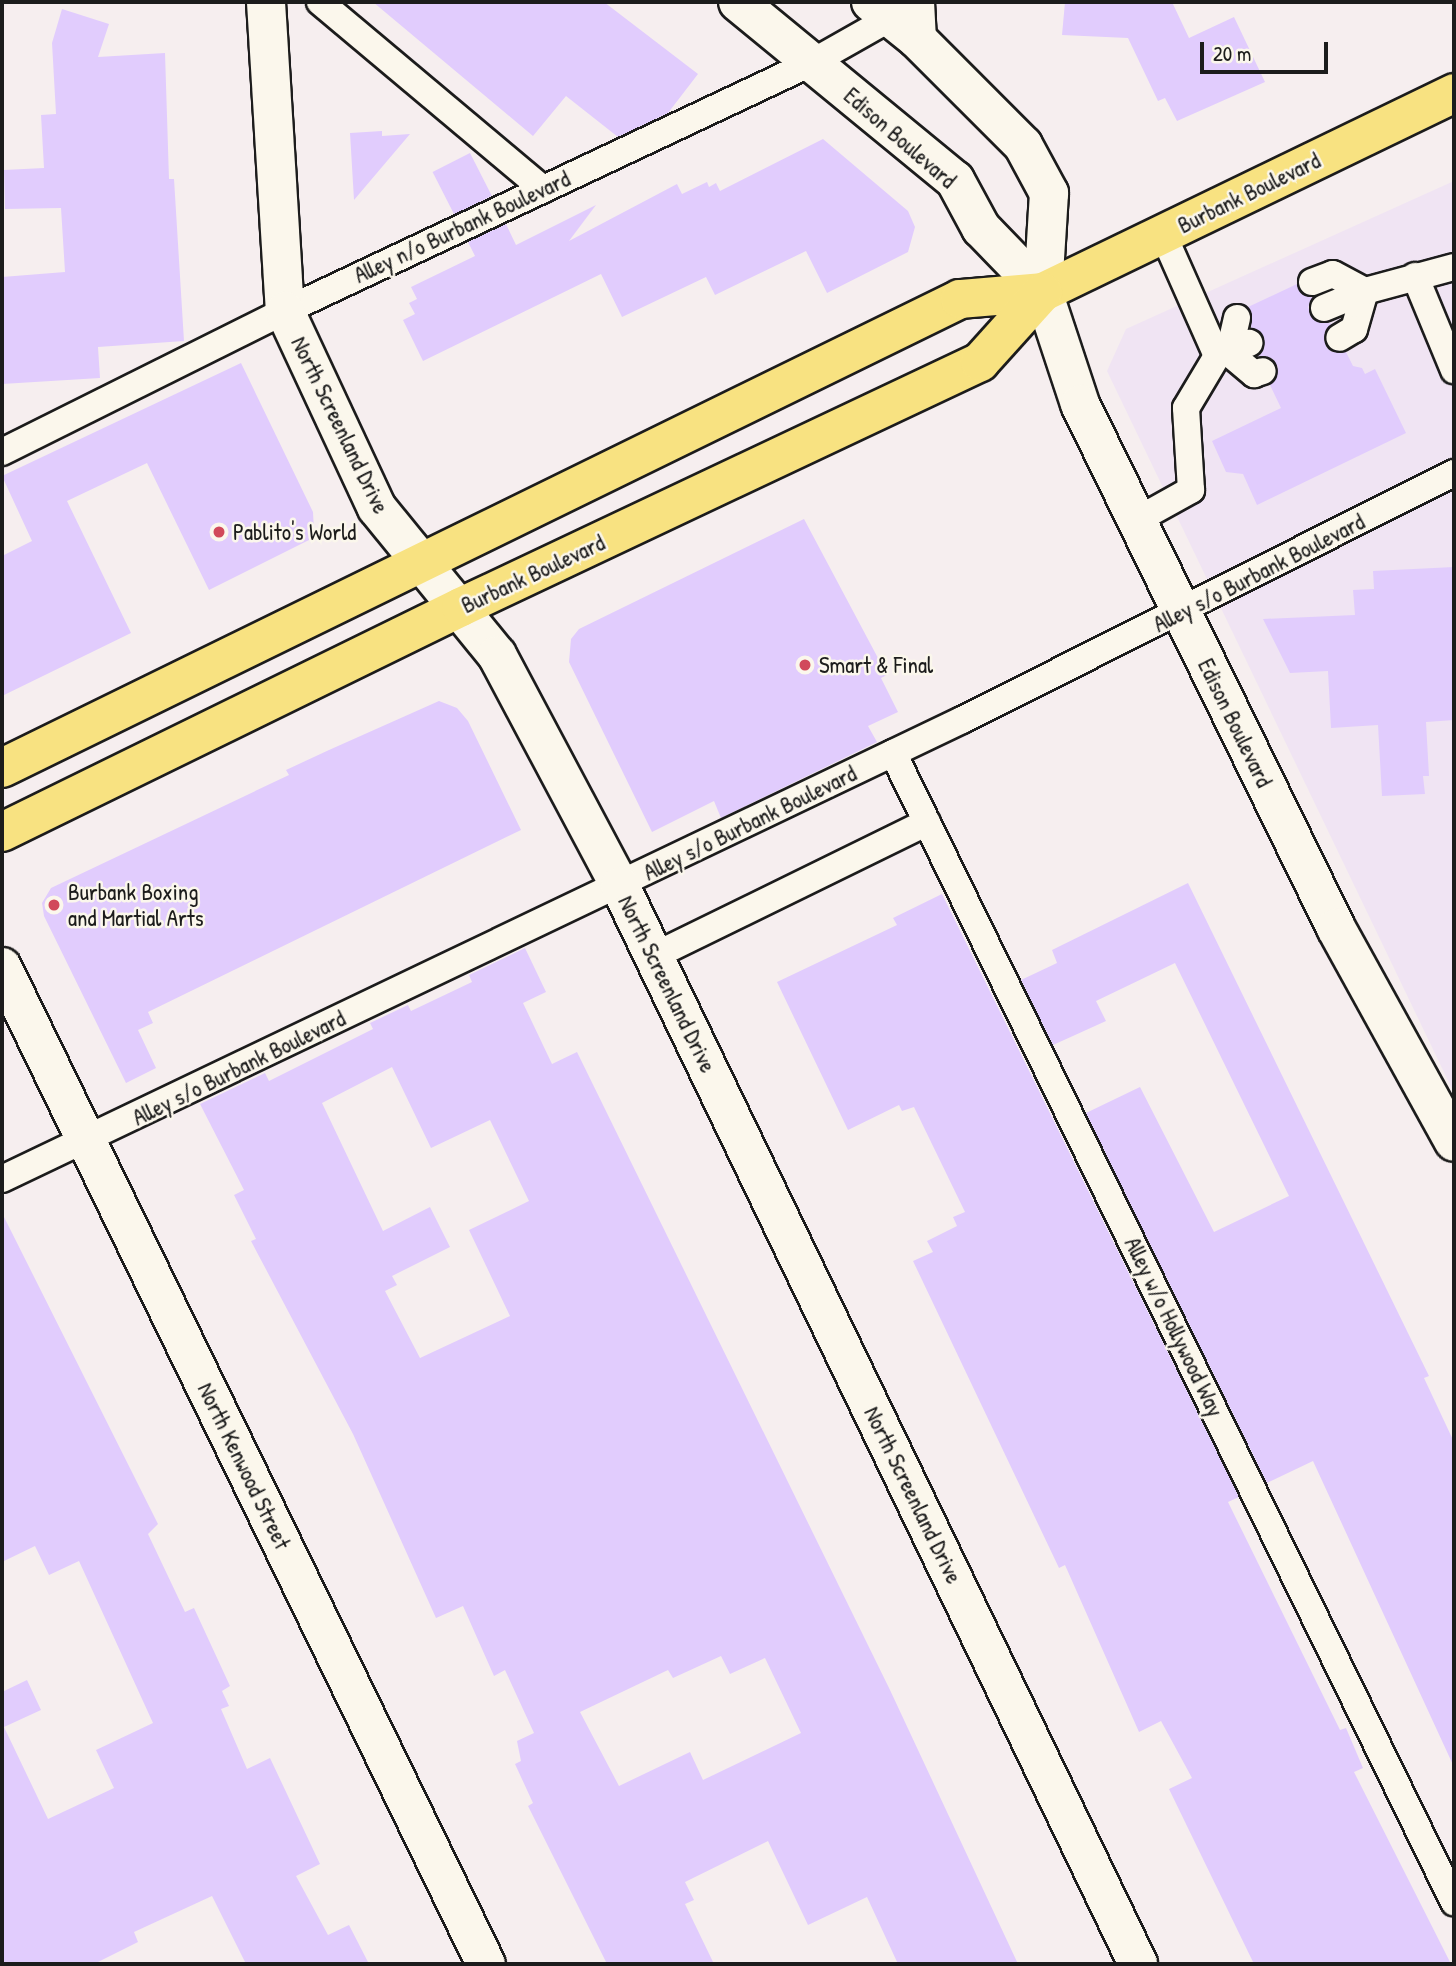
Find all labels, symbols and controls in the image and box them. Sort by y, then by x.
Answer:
scale bar [1204,28,1332,72]
text: 20 m [1213,39,1251,68]
street label: Edison Boulevard [838,82,962,194]
street label: Burbank Boulevard [1173,147,1325,239]
street label: Alley n/o Burbank Boulevard [350,165,574,289]
street label: North Screenland Drive [285,332,395,518]
street label: Alley s/o Burbank Boulevard [1149,508,1369,638]
place label: Pablito's World [233,518,356,546]
marker: Pablito's World [211,524,227,540]
street label: Burbank Boulevard [457,529,609,619]
place label: Smart & Final [819,651,933,679]
street label: Edison Boulevard [1192,654,1278,792]
marker: Smart & Final [797,657,813,673]
street label: Alley s/o Burbank Boulevard [639,759,861,887]
place label: Burbank Boxing and Martial Arts [68,878,204,932]
street label: North Screenland Drive [612,891,722,1077]
marker: Burbank Boxing and Martial Arts [46,897,62,913]
street label: Alley s/o Burbank Boulevard [128,1004,350,1132]
street label: Alley w/o Hollywood Way [1119,1233,1229,1421]
street label: North Kenwood Street [192,1378,296,1554]
street label: North Screenland Drive [858,1402,968,1588]

